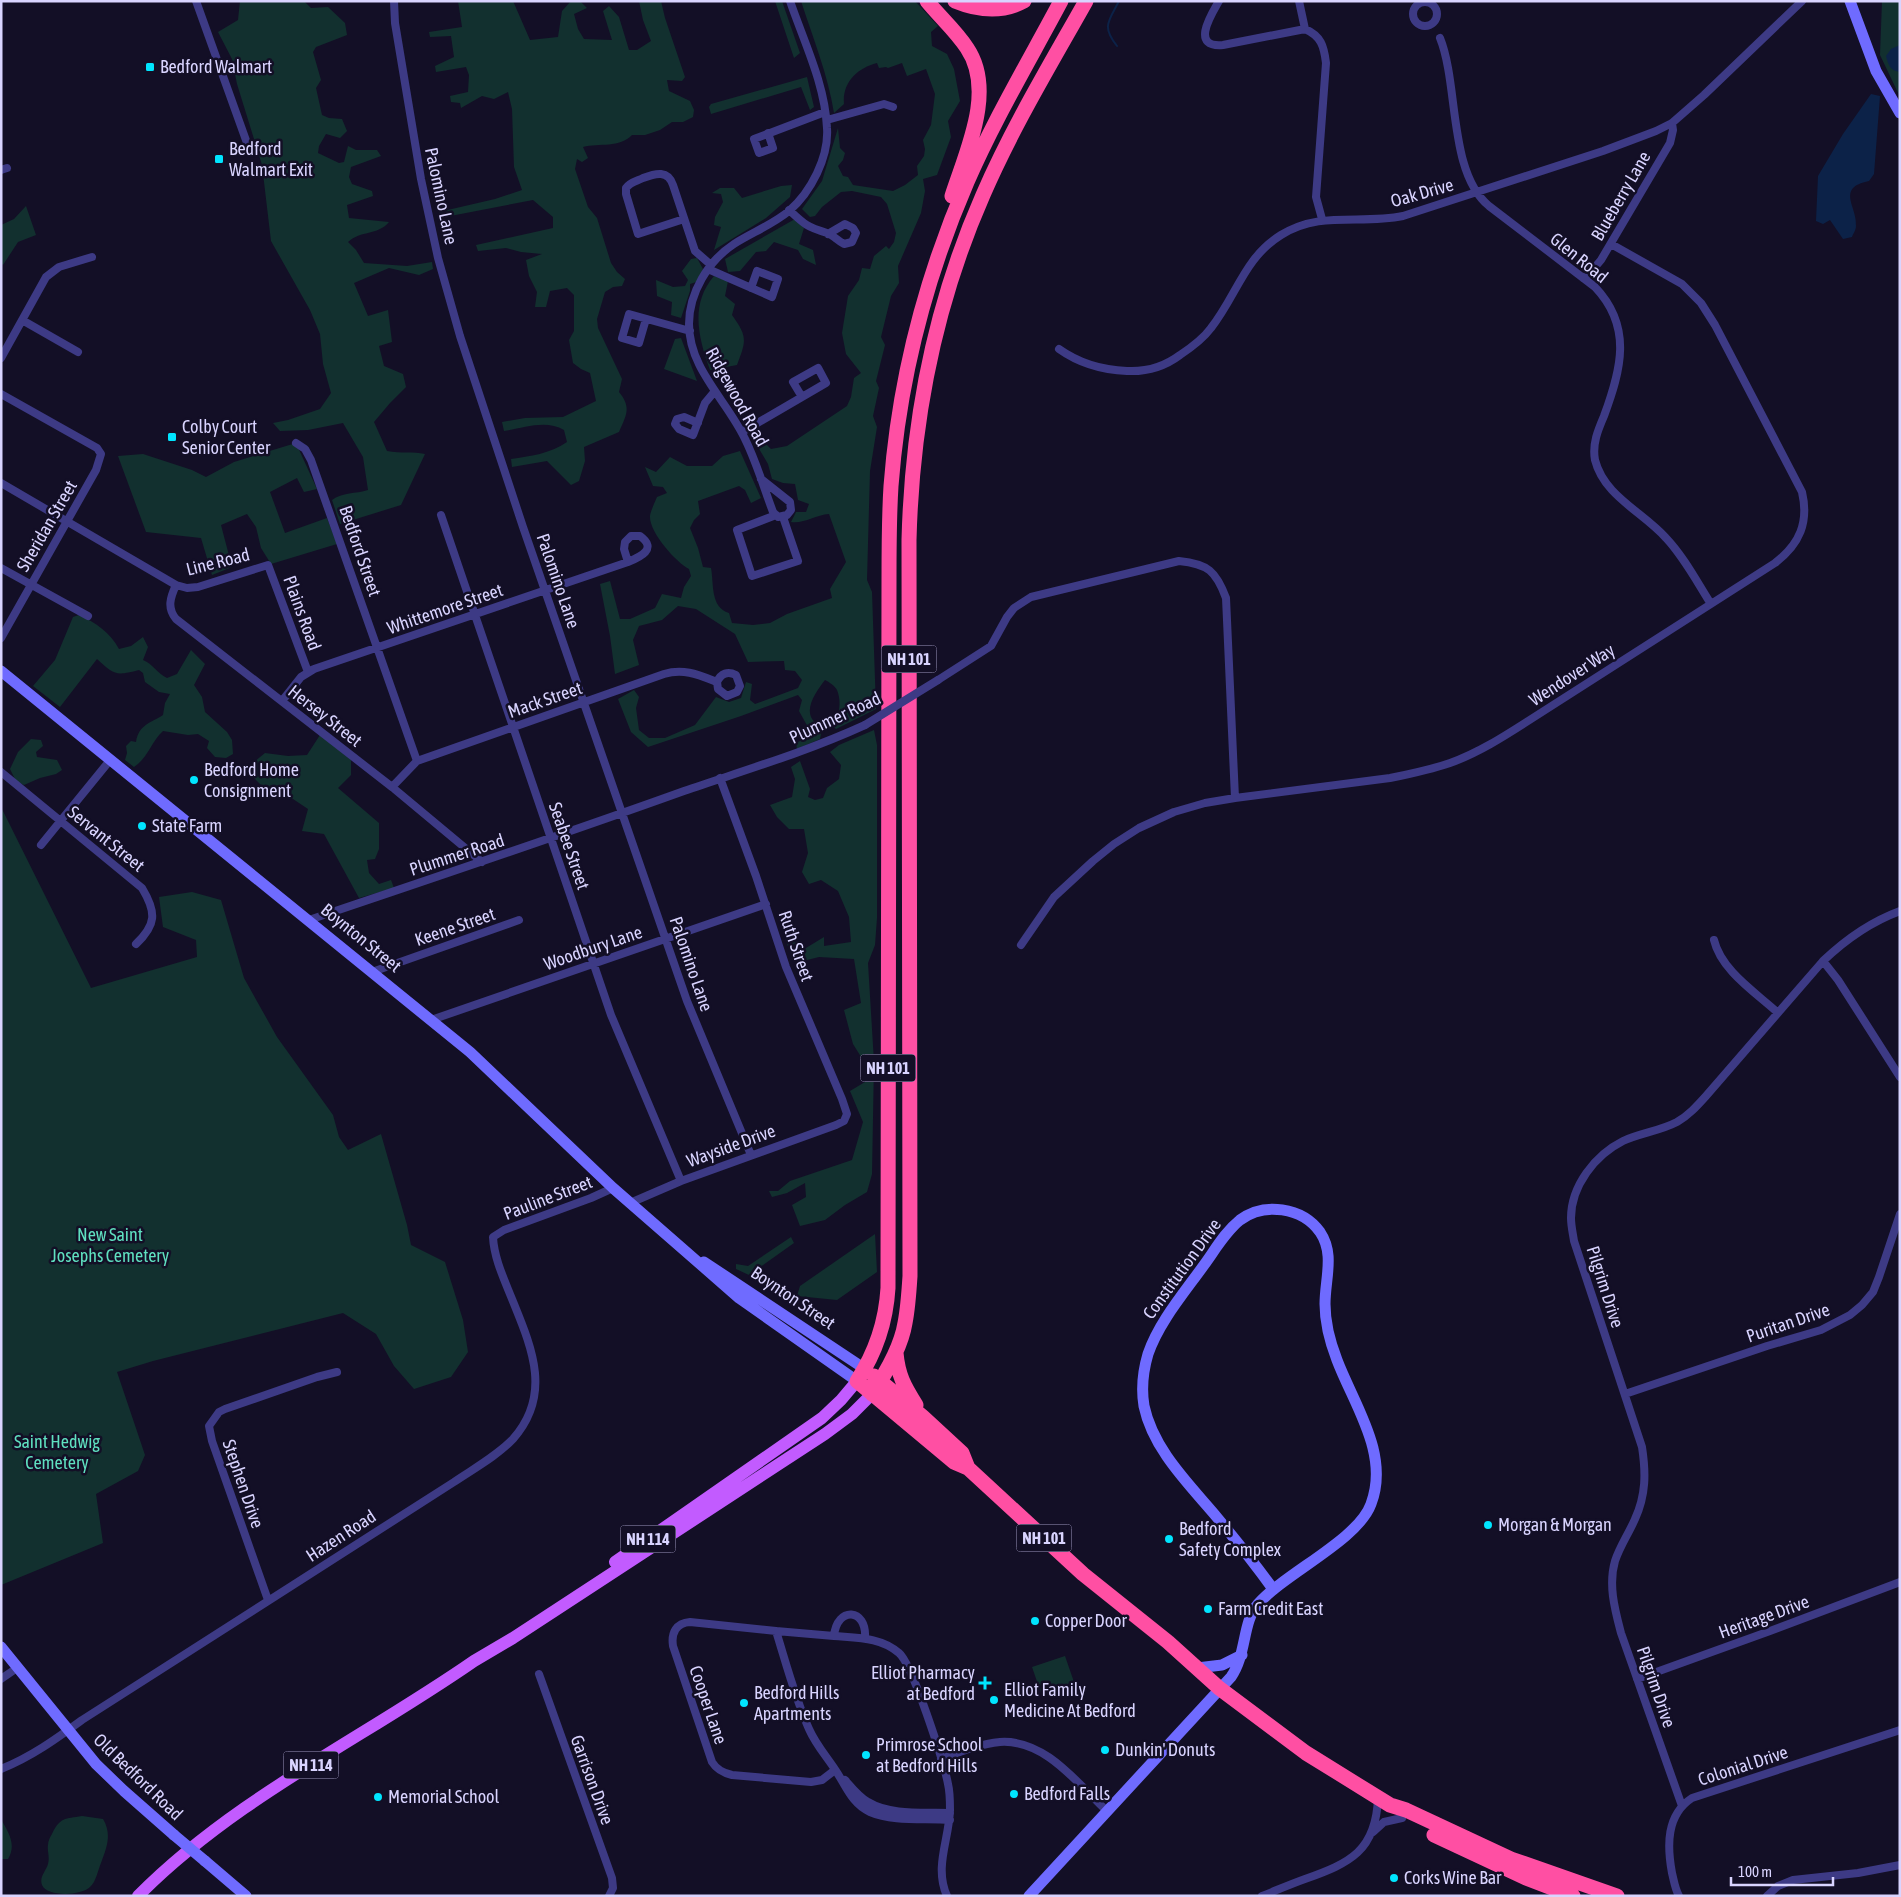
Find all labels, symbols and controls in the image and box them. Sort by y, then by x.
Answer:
place label: Bedford Walmart [160,56,272,77]
marker: Bedford Walmart [144,61,156,73]
place label: Bedford Walmart Exit [229,138,313,180]
street label: Palomino Lane [421,145,462,246]
street label: Blueberry Lane [1587,147,1655,244]
marker: Bedford Walmart Exit [213,153,225,165]
street label: Oak Drive [1388,174,1456,211]
street label: Glen Road [1546,228,1612,287]
street label: Ridgewood Road [702,344,773,450]
place label: Colby Court Senior Center [182,416,271,458]
marker: Colby Court Senior Center [166,431,178,443]
street label: Sheridan Street [12,477,81,575]
street label: Bedford Street [335,503,386,599]
street label: Palomino Lane [532,531,584,631]
street label: Line Road [184,543,252,580]
street label: Plains Road [279,573,326,653]
street label: Whittemore Street [384,579,506,638]
street label: Wendover Way [1525,639,1618,710]
road number: NH 101 [882,646,936,672]
street label: Mack Street [505,677,585,722]
street label: Hersey Street [284,680,366,751]
street label: Plummer Road [786,687,884,748]
place label: Bedford Home Consignment [204,759,299,801]
marker: Bedford Home Consignment [188,774,200,786]
street label: Seabee Street [545,799,594,892]
street label: Servant Street [64,801,149,876]
place label: State Farm [152,815,222,836]
marker: State Farm [136,820,148,832]
street label: Plummer Road [407,829,507,880]
street label: Boynton Street [317,899,406,976]
street label: Keene Street [412,903,498,950]
street label: Ruth Street [775,908,818,984]
street label: Palomino Lane [665,914,717,1014]
street label: Woodbury Lane [541,921,645,974]
road number: NH 101 [860,1054,916,1082]
street label: Wayside Drive [684,1120,778,1171]
street label: Pauline Street [501,1171,595,1224]
street label: Constitution Drive [1138,1214,1225,1323]
park label: New Saint Josephs Cemetery [51,1224,169,1266]
street label: Pilgrim Drive [1582,1243,1629,1330]
street label: Boynton Street [747,1262,839,1333]
street label: Puritan Drive [1743,1298,1832,1347]
park label: Saint Hedwig Cemetery [14,1431,100,1473]
street label: Stephen Drive [219,1437,268,1531]
street label: Hazen Road [302,1505,380,1566]
place label: Morgan & Morgan [1498,1514,1612,1535]
place label: Bedford Safety Complex [1179,1518,1281,1560]
marker: Morgan & Morgan [1482,1519,1494,1531]
road number: NH 101 [1016,1525,1072,1552]
road number: NH 114 [620,1526,676,1552]
marker: Bedford Safety Complex [1163,1533,1175,1545]
street label: Heritage Drive [1716,1590,1812,1643]
place label: Farm Credit East [1218,1598,1323,1619]
marker: Farm Credit East [1202,1603,1214,1615]
place label: Copper Door [1045,1610,1128,1631]
marker: Copper Door [1029,1615,1041,1627]
street label: Pilgrim Drive [1633,1643,1680,1730]
place label: Elliot Pharmacy at Bedford [871,1662,975,1704]
street label: Cooper Lane [685,1663,732,1747]
marker: Elliot Pharmacy at Bedford [979,1677,991,1689]
place label: Elliot Family Medicine At Bedford [1004,1679,1136,1721]
place label: Bedford Hills Apartments [754,1682,839,1724]
marker: Elliot Family Medicine At Bedford [988,1694,1000,1706]
marker: Bedford Hills Apartments [738,1697,750,1709]
street label: Old Bedford Road [90,1729,187,1824]
street label: Garrison Drive [567,1732,618,1827]
place label: Primrose School at Bedford Hills [876,1734,983,1776]
place label: Dunkin' Donuts [1115,1739,1215,1760]
street label: Colonial Drive [1695,1741,1790,1790]
marker: Dunkin' Donuts [1099,1744,1111,1756]
marker: Primrose School at Bedford Hills [860,1749,872,1761]
road number: NH 114 [284,1752,338,1778]
place label: Bedford Falls [1024,1783,1110,1804]
place label: Memorial School [388,1786,500,1807]
marker: Bedford Falls [1008,1788,1020,1800]
marker: Memorial School [372,1791,384,1803]
scale bar [1731,1854,1834,1886]
text: 100 m [1738,1863,1772,1880]
place label: Corks Wine Bar [1404,1867,1502,1888]
marker: Corks Wine Bar [1388,1872,1400,1884]

